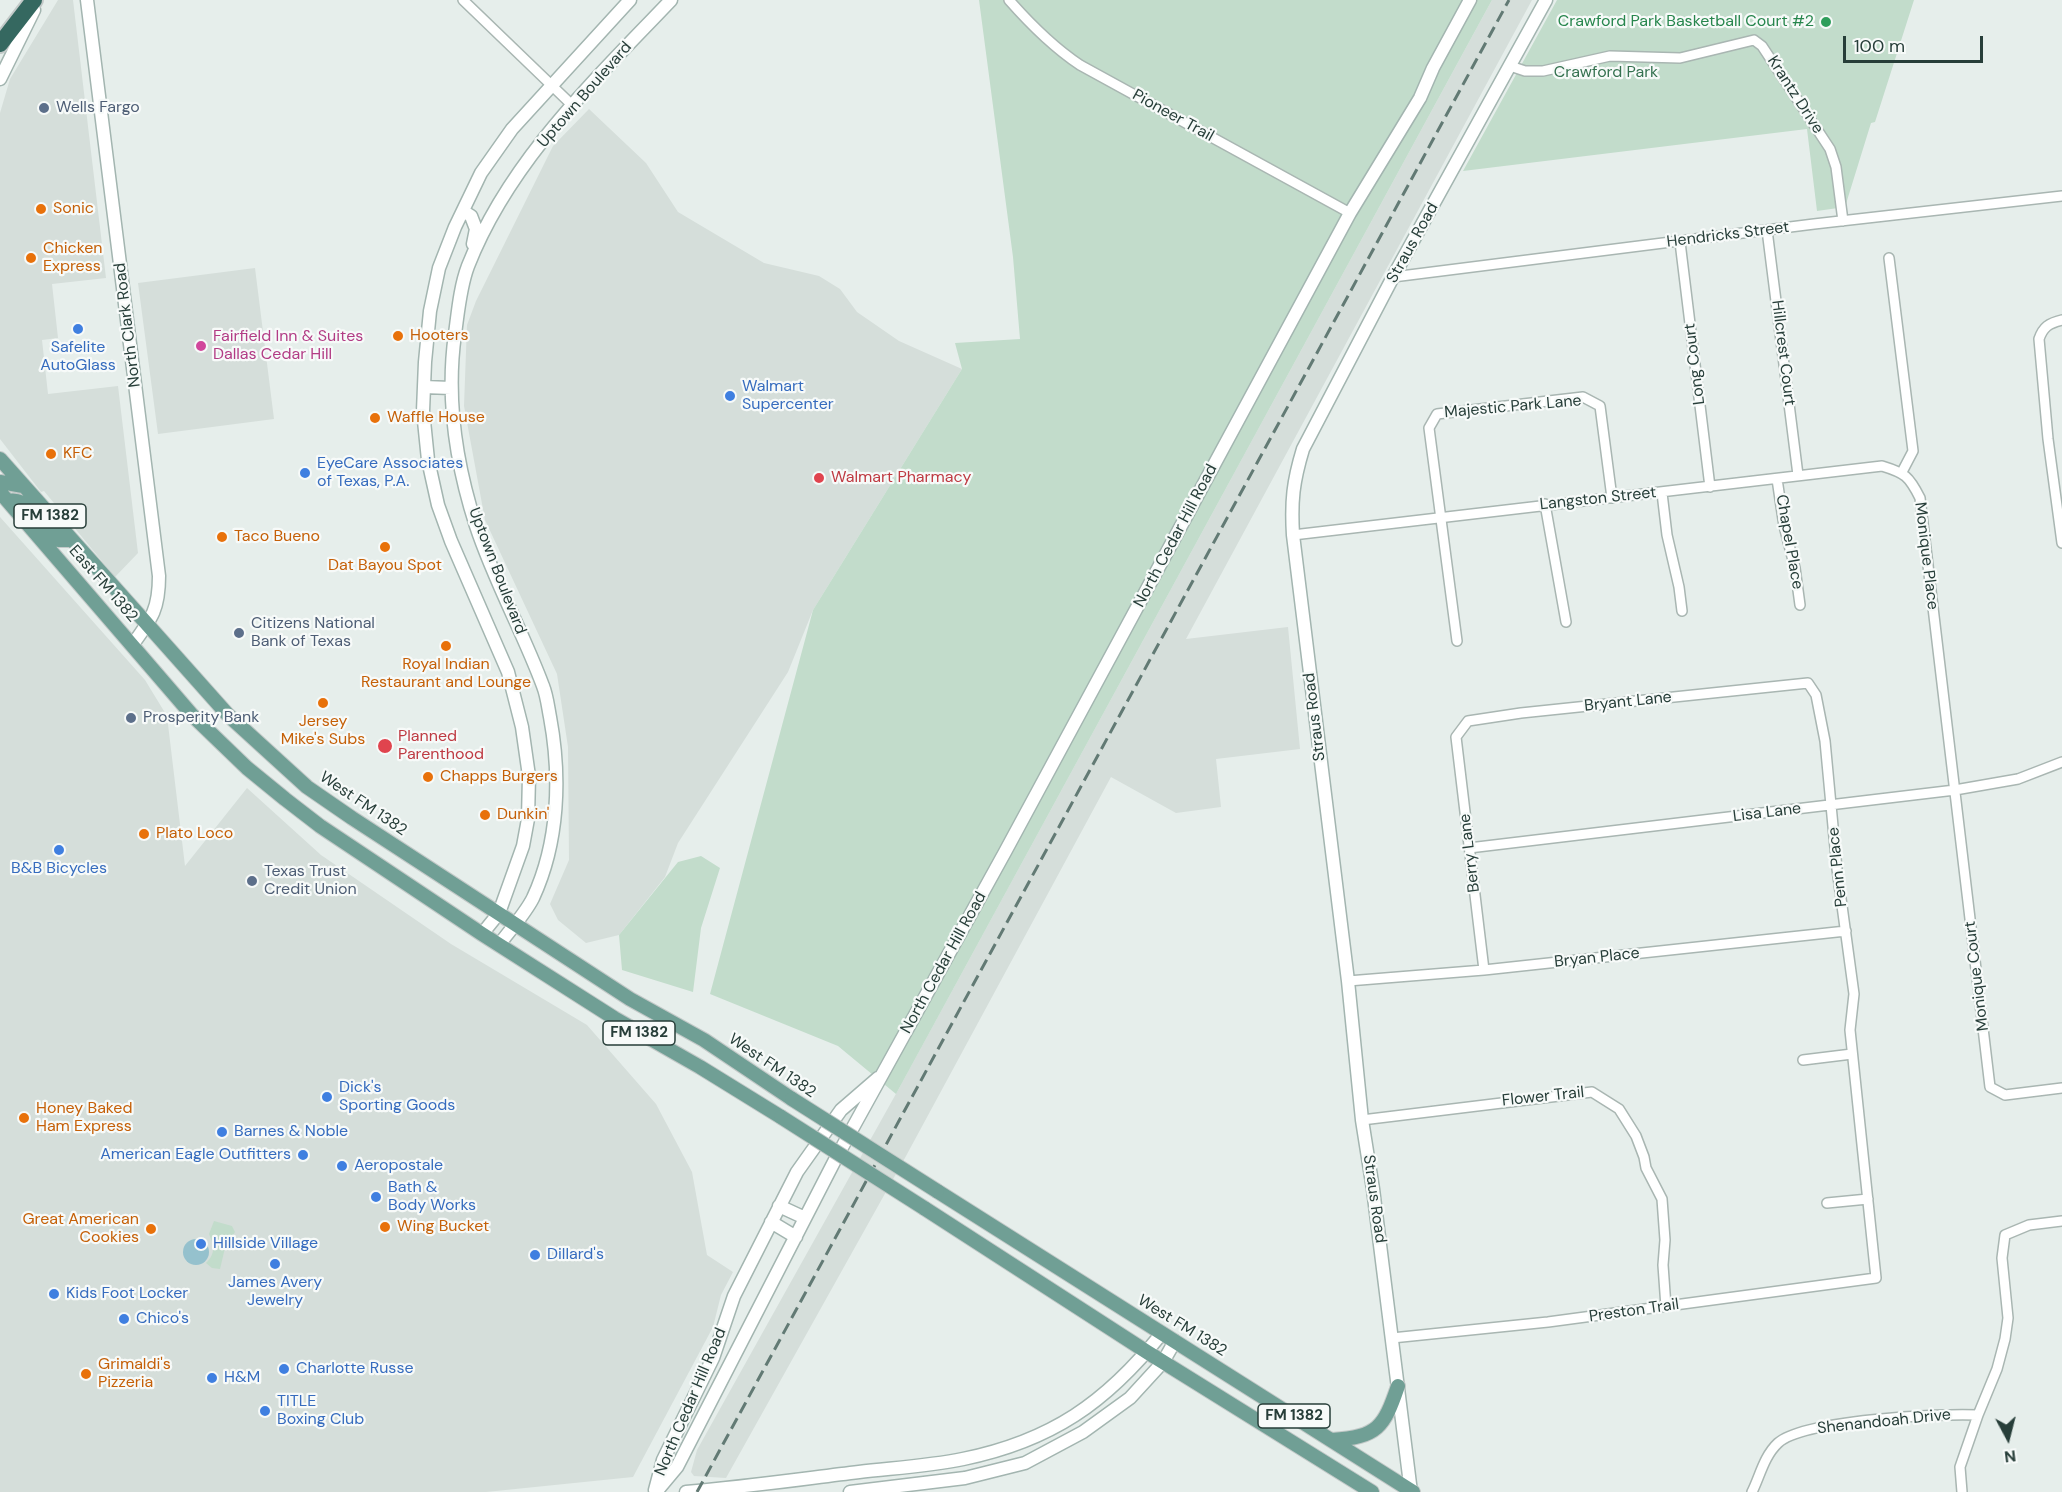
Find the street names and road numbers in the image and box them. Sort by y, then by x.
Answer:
street label: Uptown Boulevard [534,38,636,152]
street label: Krantz Drive [1763,52,1827,138]
street label: Pioneer Trail [1129,86,1217,146]
street label: Straus Road [1383,199,1443,287]
street label: Hendricks Street [1666,218,1790,252]
street label: North Clark Road [111,262,145,388]
street label: Hillcrest Court [1767,299,1799,407]
street label: Long Court [1680,322,1710,406]
street label: Majestic Park Lane [1444,391,1582,423]
street label: North Cedar Hill Road [1130,461,1222,611]
street label: Langston Street [1539,483,1657,515]
street label: Chapel Place [1771,493,1807,591]
street label: Monique Place [1910,501,1942,611]
road number: FM 1382 [14,504,86,528]
street label: Uptown Boulevard [464,505,530,637]
street label: East FM 1382 [64,542,142,626]
street label: Straus Road [1300,672,1330,762]
street label: Bryant Lane [1583,688,1673,716]
street label: West FM 1382 [316,768,410,840]
street label: Lisa Lane [1732,799,1802,827]
street label: Berry Lane [1456,813,1484,893]
street label: Penn Place [1824,826,1852,908]
street label: North Cedar Hill Road [897,889,991,1037]
street label: Monique Court [1961,920,1993,1032]
street label: Bryan Place [1553,944,1641,972]
road number: FM 1382 [603,1021,675,1045]
street label: West FM 1382 [725,1030,819,1102]
street label: Flower Trail [1501,1083,1585,1111]
street label: Straus Road [1358,1154,1390,1244]
street label: West FM 1382 [1134,1291,1230,1361]
street label: Preston Trail [1588,1295,1680,1327]
street label: North Cedar Hill Road [651,1325,731,1479]
road number: FM 1382 [1258,1404,1330,1428]
street label: Shenandoah Drive [1816,1405,1952,1439]

